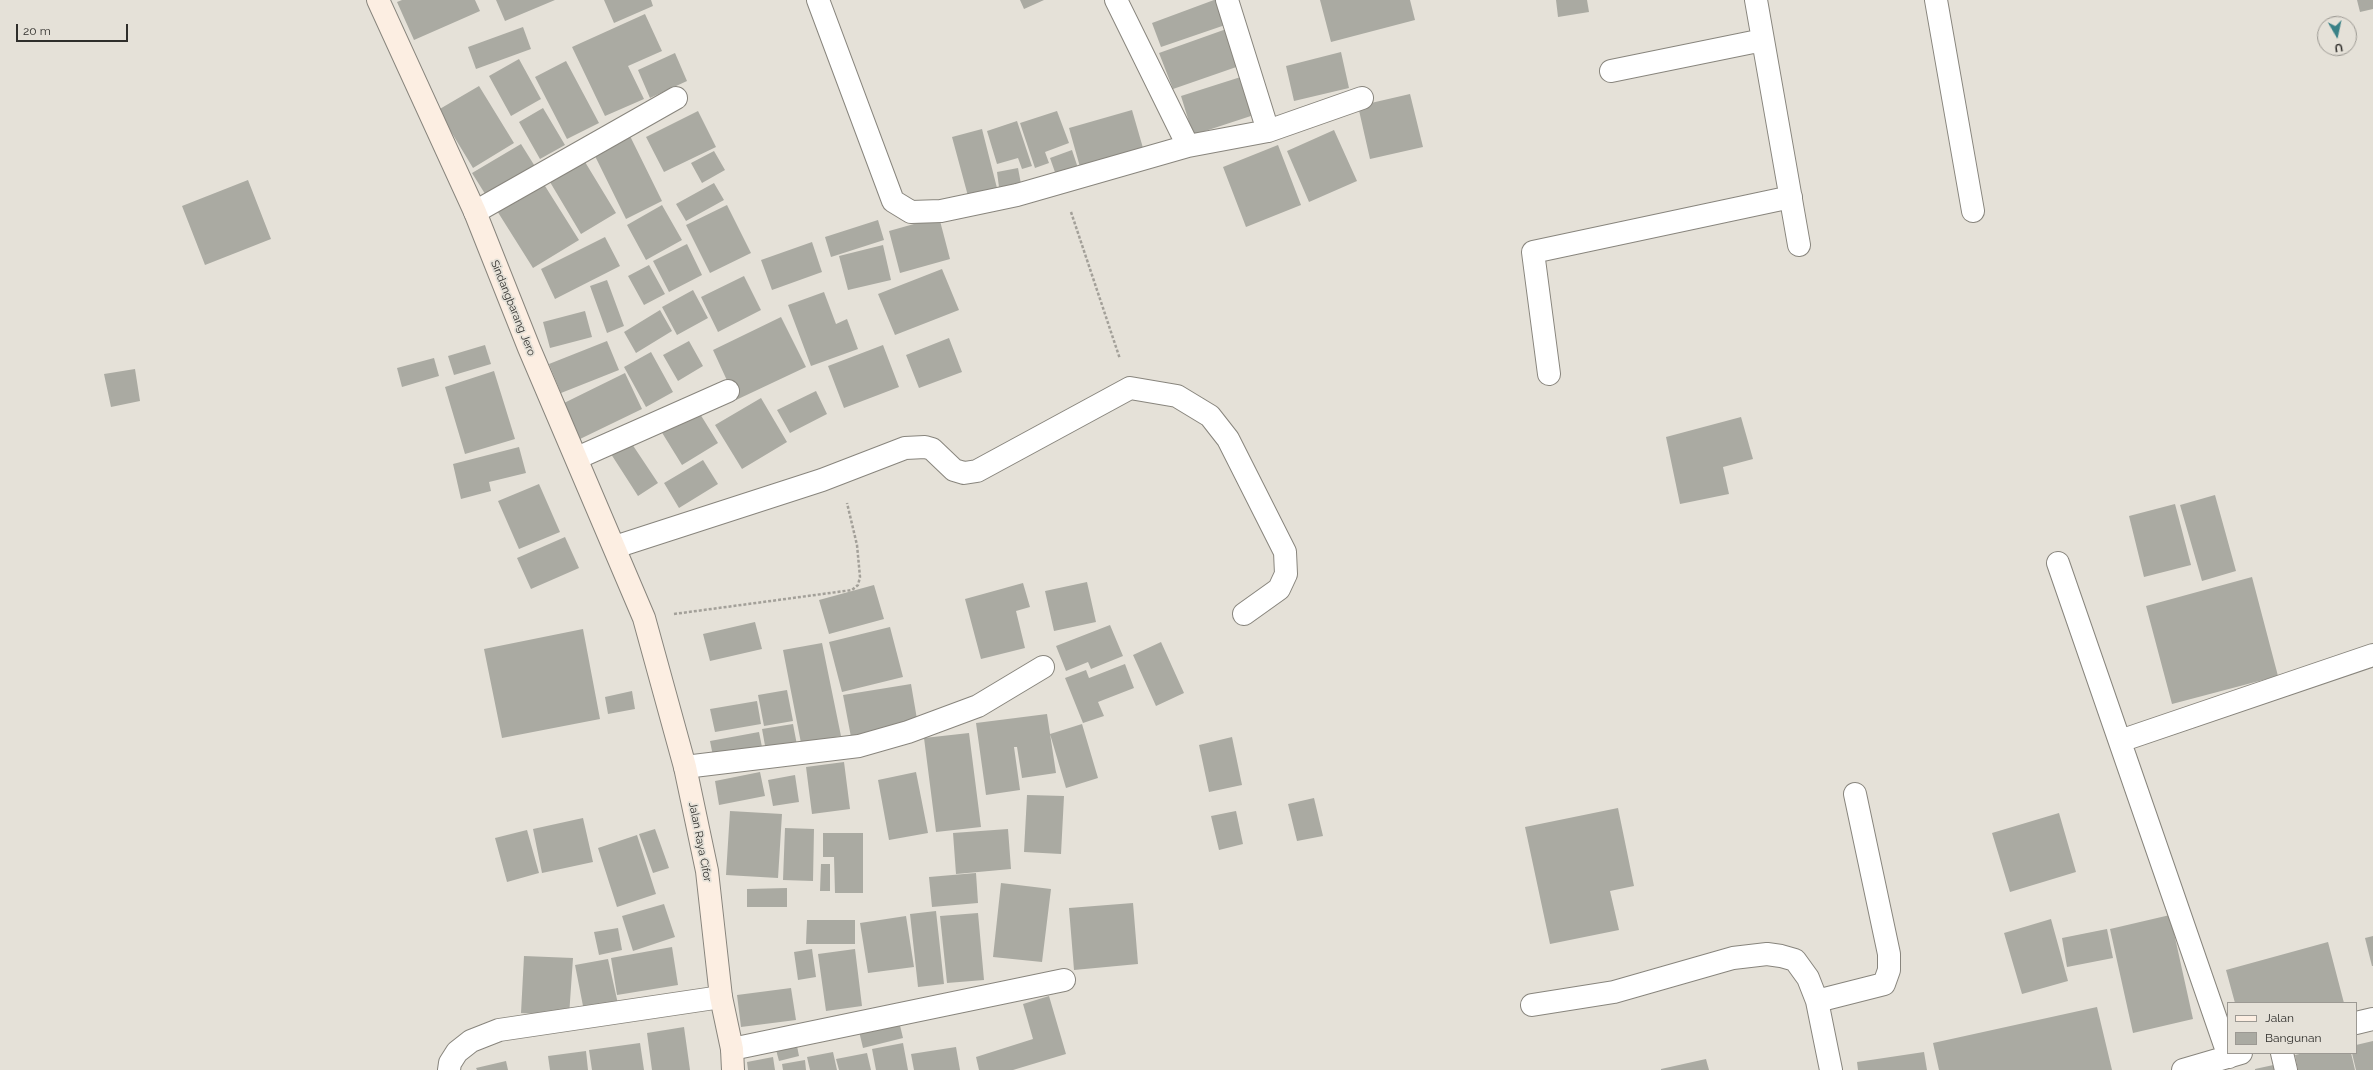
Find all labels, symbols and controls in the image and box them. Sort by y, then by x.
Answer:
scale bar [18,16,130,42]
north arrow [2317,16,2357,56]
text: 20 m [23,24,51,38]
text: U [2334,40,2344,54]
street label: Sindangbarang Jero [488,258,538,358]
street label: Jalan Raya Cifor [686,801,714,883]
legend [2227,1002,2357,1054]
text: Jalan [2265,1011,2294,1025]
text: Bangunan [2265,1031,2322,1045]

